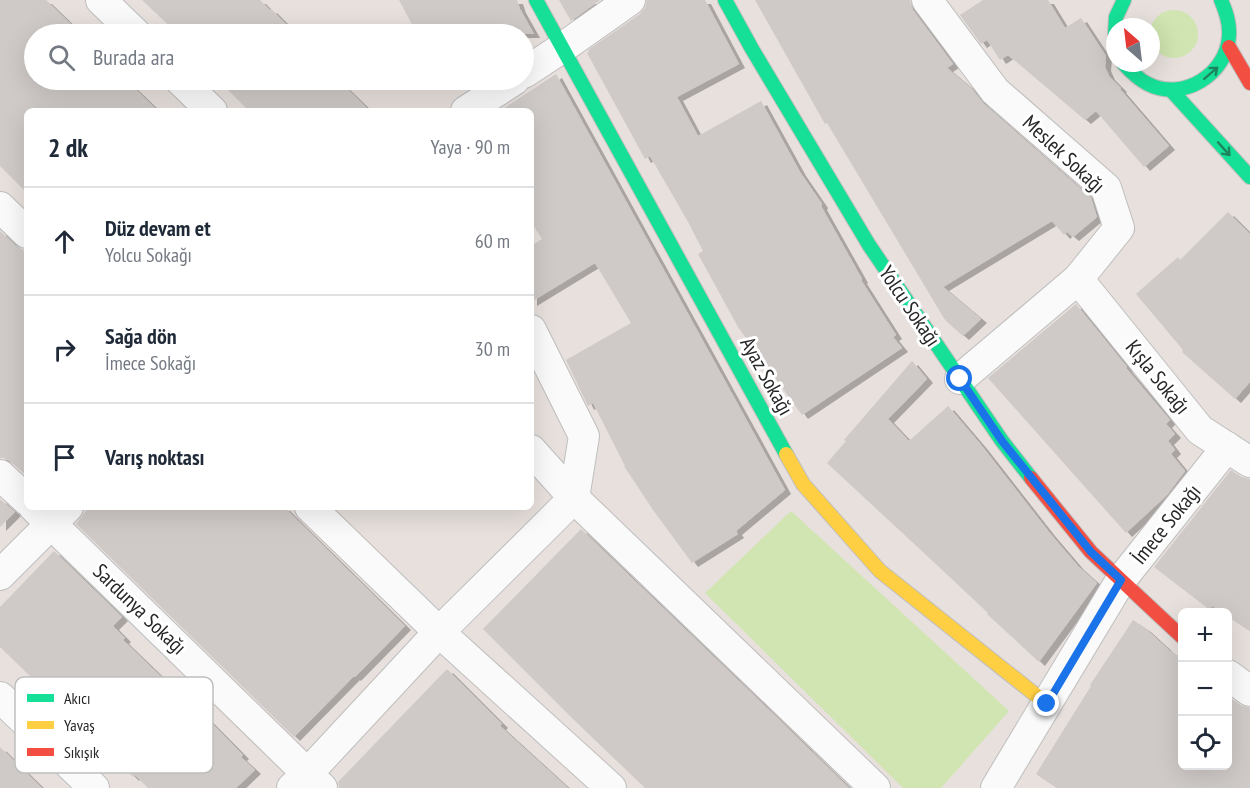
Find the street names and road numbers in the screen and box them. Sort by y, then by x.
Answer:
street label: Meslek Sokağı [1017,109,1111,199]
street label: Yolcu Sokağı [873,261,947,351]
street label: Ayaz Sokağı [735,332,799,420]
street label: Kışla Sokağı [1120,334,1196,420]
street label: İmece Sokağı [1125,478,1207,570]
street label: Sardunya Sokağı [88,558,192,660]

